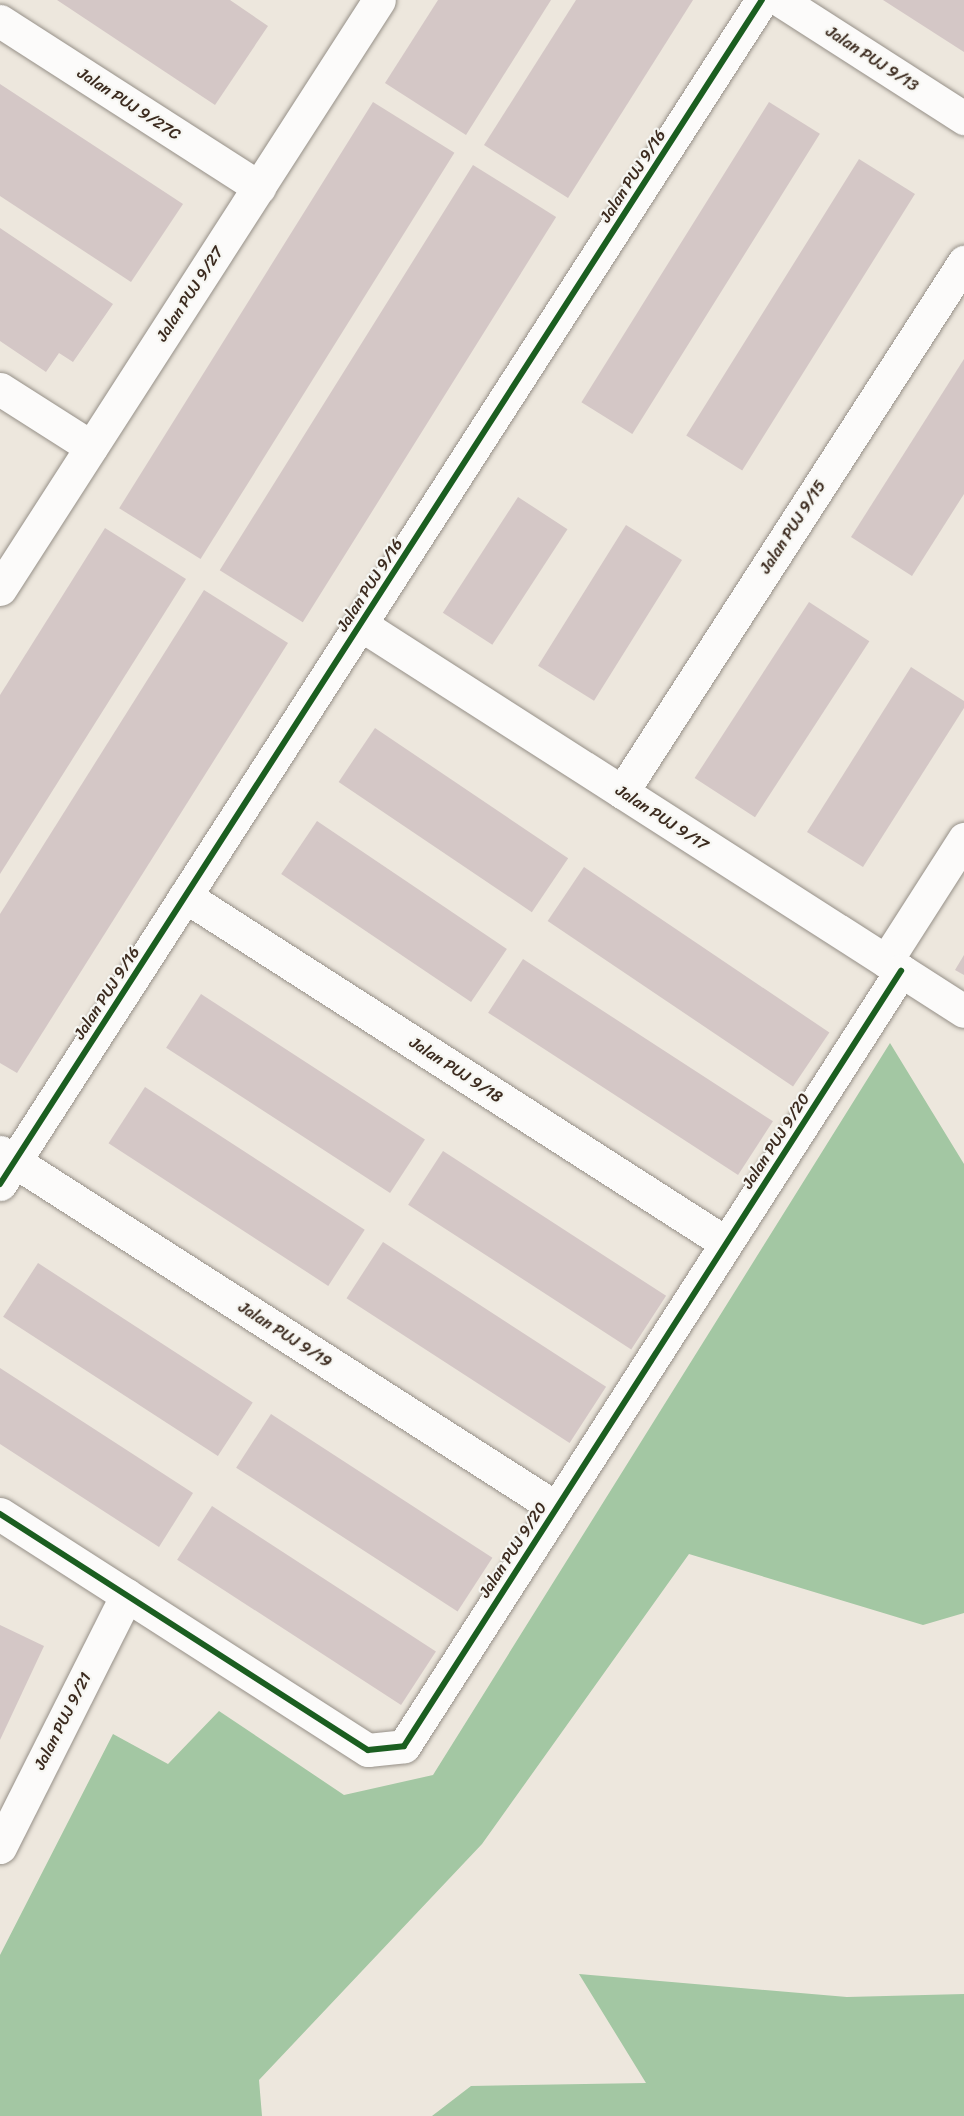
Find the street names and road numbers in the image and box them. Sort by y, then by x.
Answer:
street label: Jalan PUJ 9/13 [822,22,922,96]
street label: Jalan PUJ 9/27C [74,64,184,144]
street label: Jalan PUJ 9/16 [596,126,670,226]
street label: Jalan PUJ 9/27 [152,243,228,345]
street label: Jalan PUJ 9/15 [756,477,830,577]
street label: Jalan PUJ 9/16 [333,535,407,635]
street label: Jalan PUJ 9/17 [612,781,712,855]
street label: Jalan PUJ 9/16 [70,943,144,1043]
street label: Jalan PUJ 9/18 [406,1033,506,1107]
street label: Jalan PUJ 9/20 [738,1090,814,1192]
street label: Jalan PUJ 9/19 [235,1298,335,1372]
street label: Jalan PUJ 9/20 [475,1499,551,1601]
street label: Jalan PUJ 9/21 [30,1669,96,1773]

